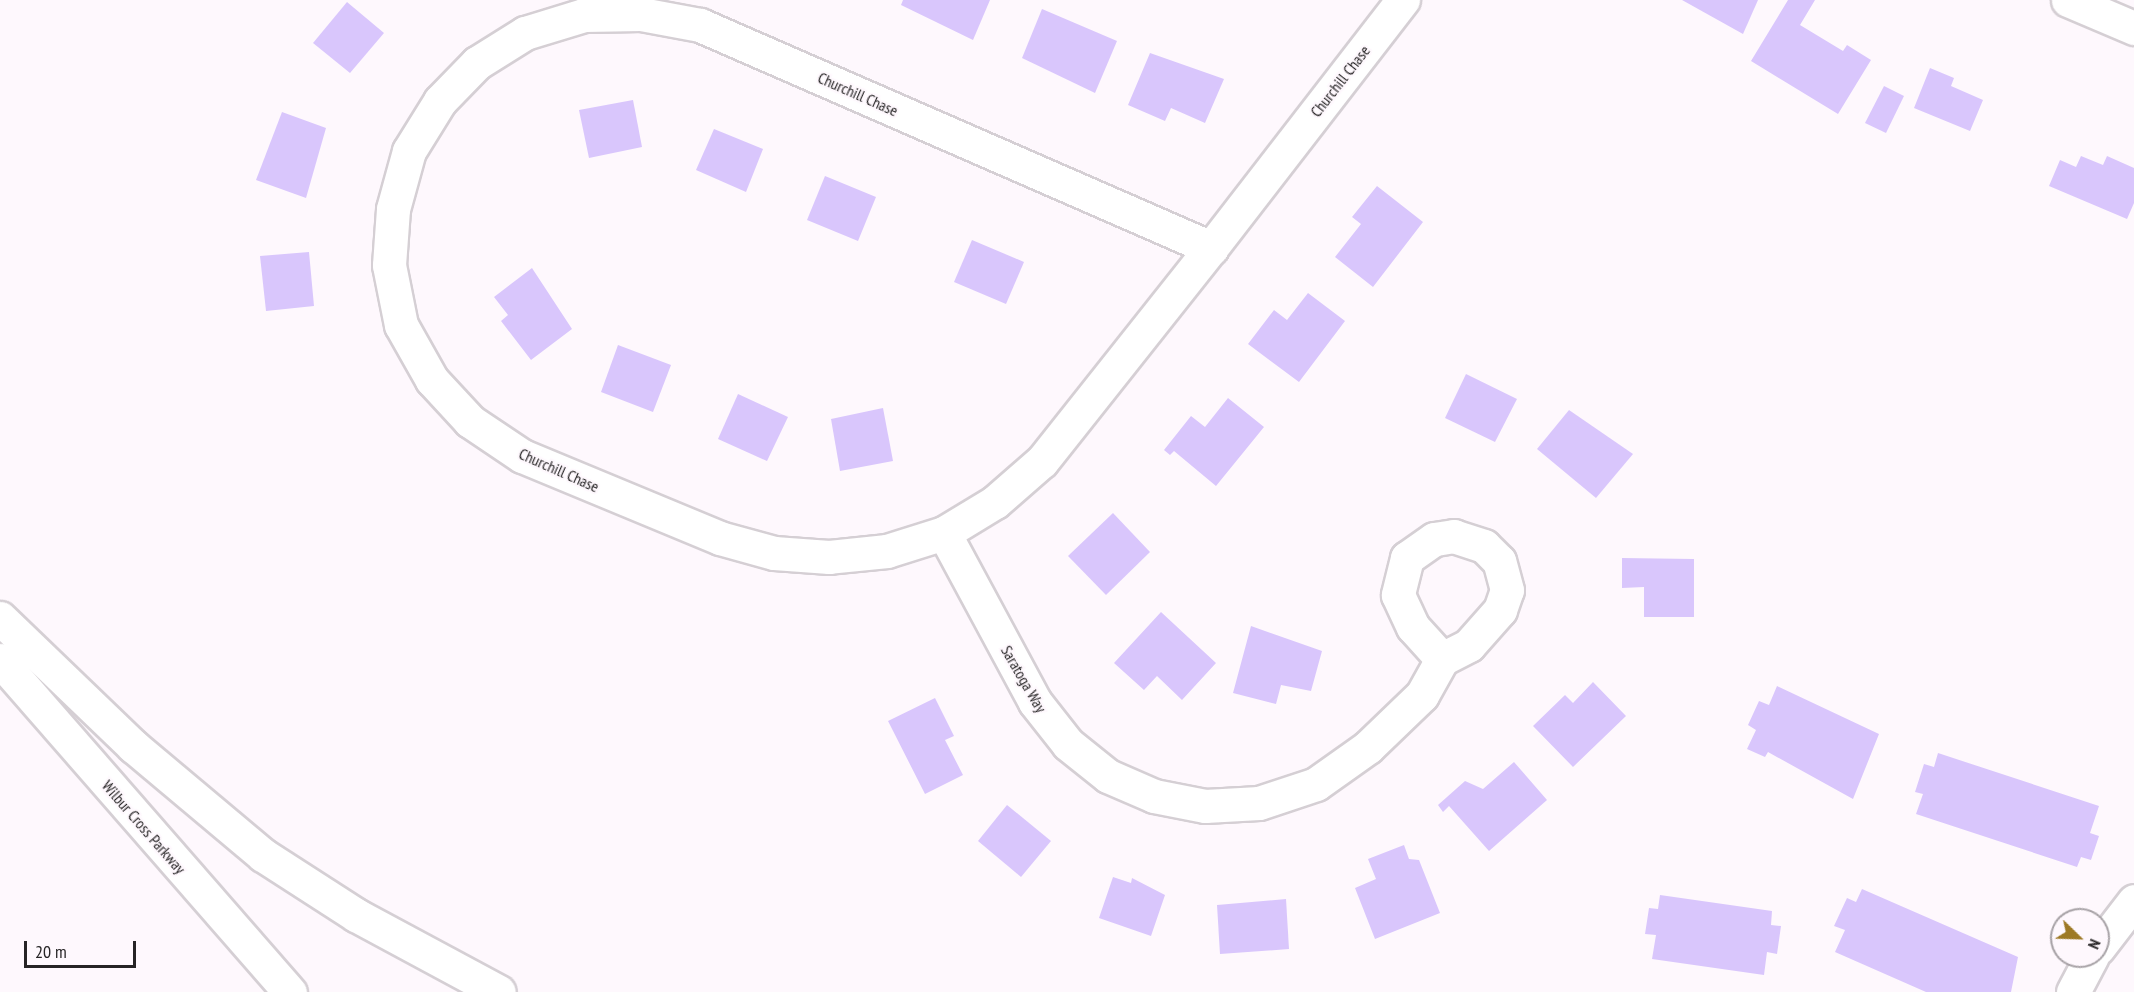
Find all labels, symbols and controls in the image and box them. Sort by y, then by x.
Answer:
street label: Churchill Chase [1306,41,1374,121]
street label: Churchill Chase [815,68,901,120]
street label: Churchill Chase [516,444,602,496]
street label: Saratoga Way [997,642,1051,716]
street label: Wilbur Cross Parkway [98,776,190,878]
north arrow [2050,908,2110,968]
scale bar [27,929,140,967]
text: N [2084,936,2106,952]
text: 20 m [35,940,67,963]

